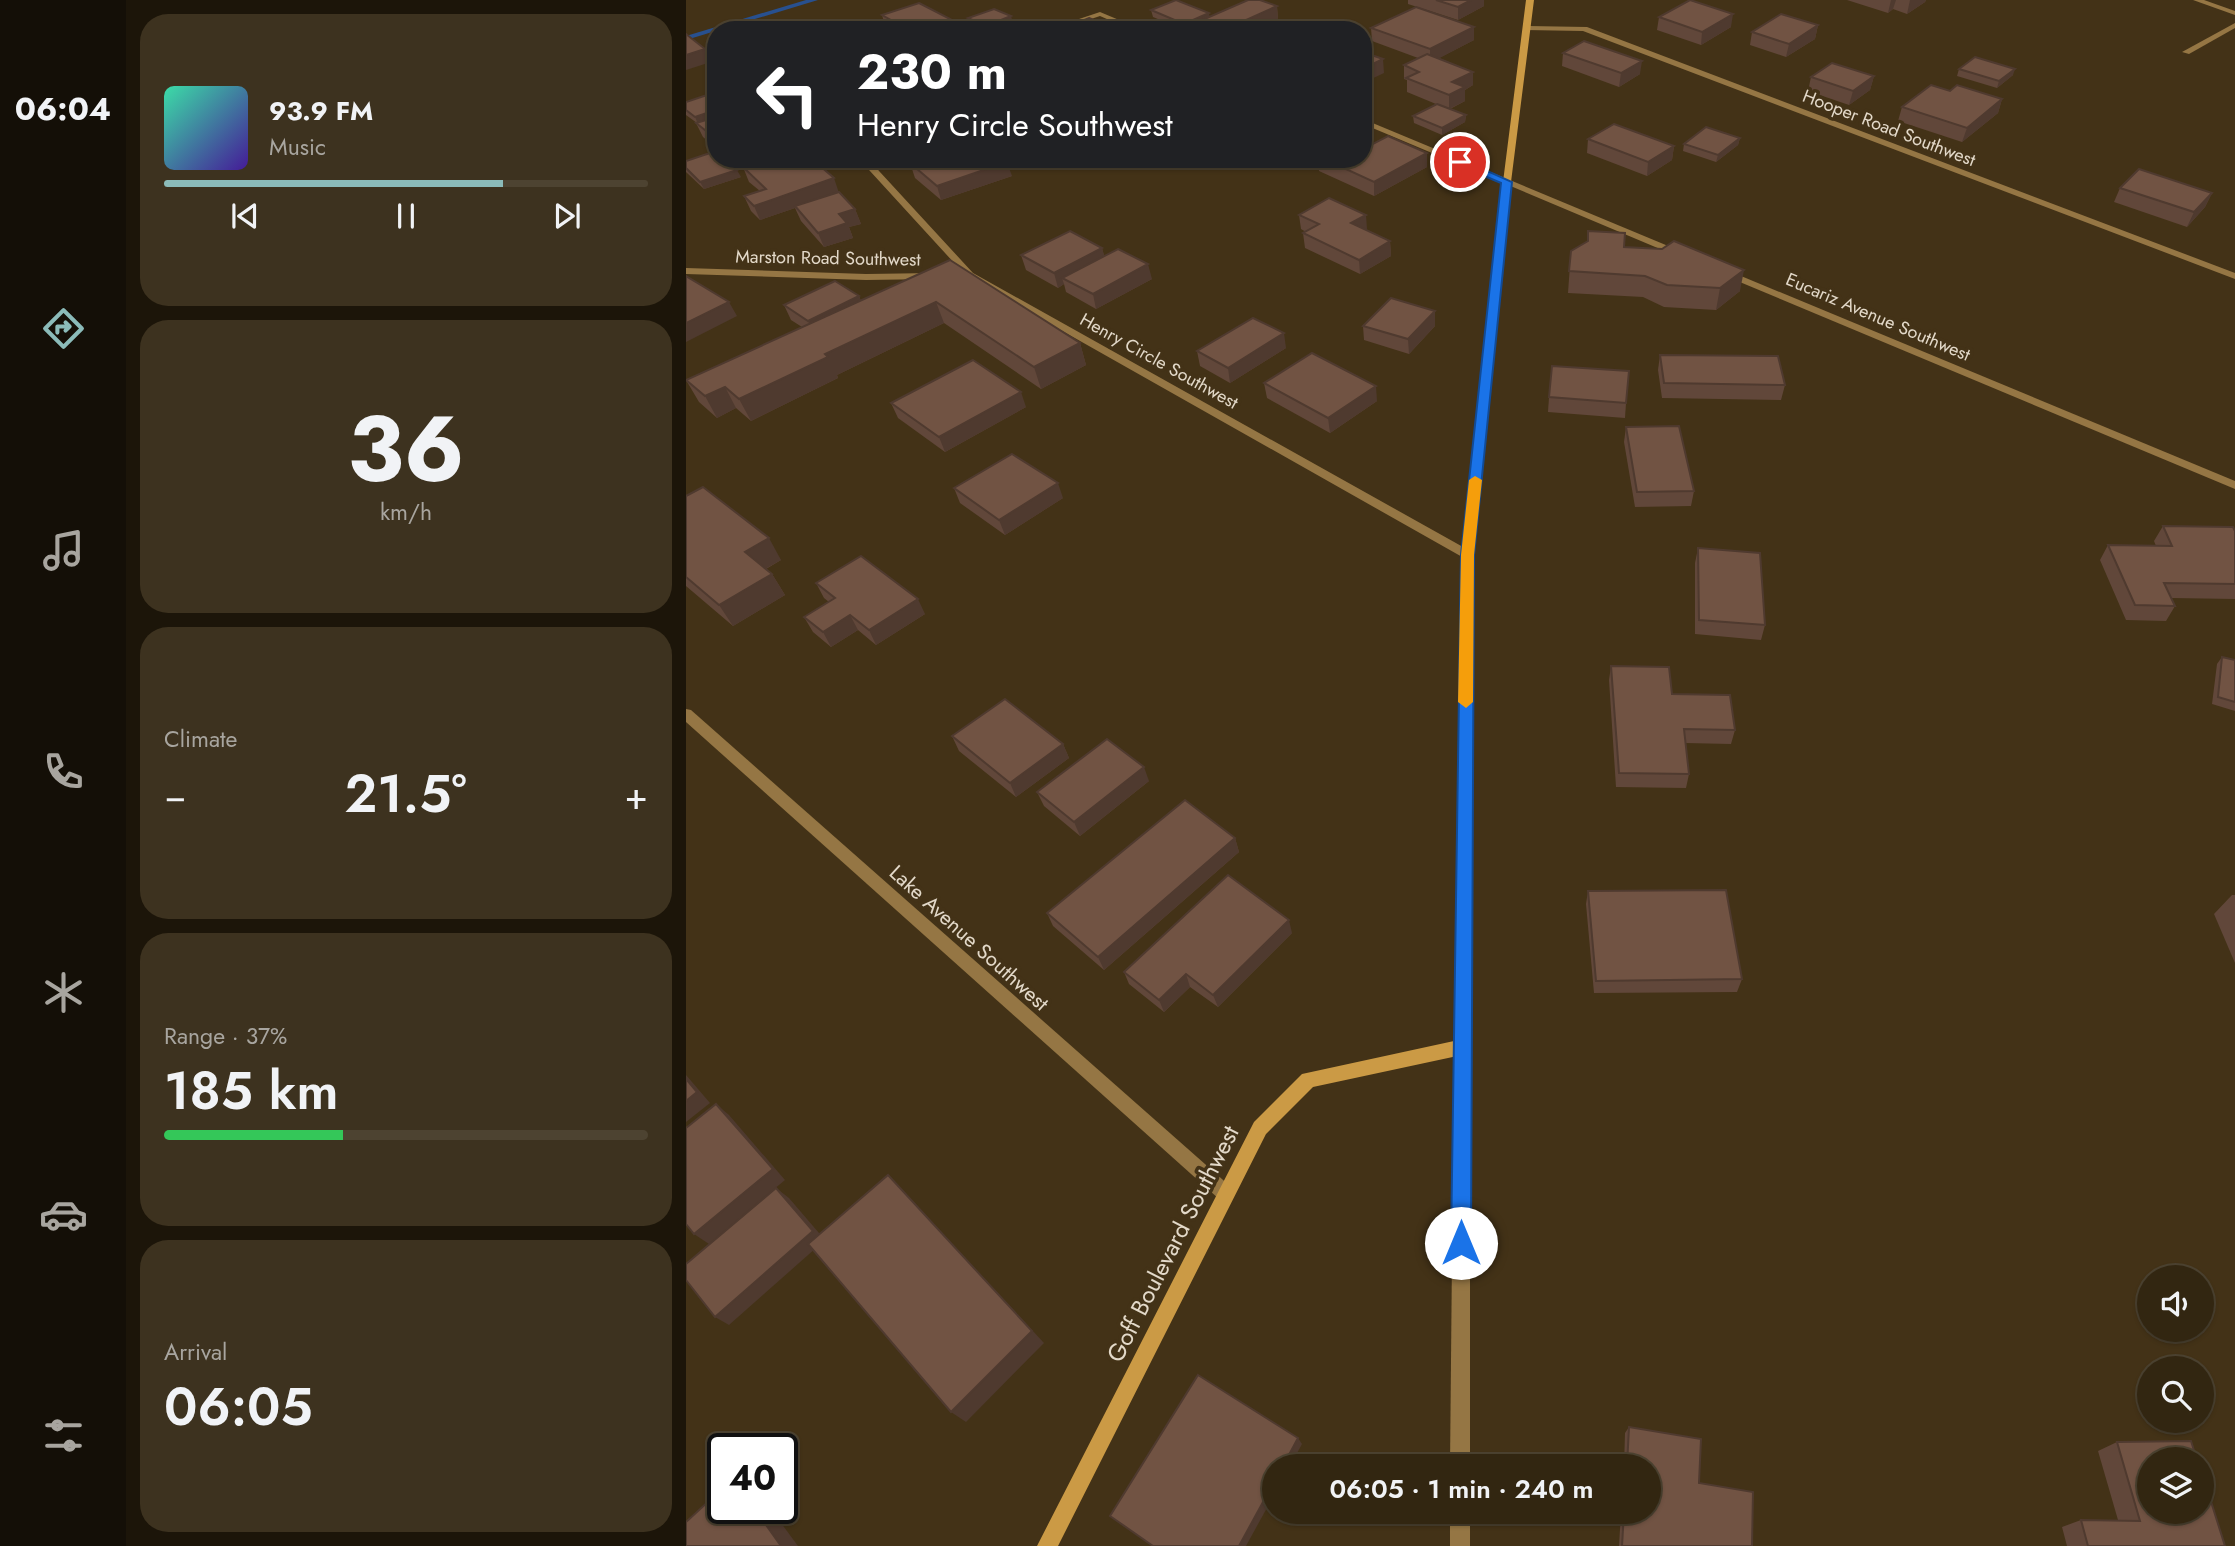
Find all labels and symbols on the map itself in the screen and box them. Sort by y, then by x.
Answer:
street label: Hooper Road Southwest [1799,83,1980,173]
pin [1430,132,1490,192]
street label: Marston Road Southwest [735,243,922,273]
street label: Eucariz Avenue Southwest [1782,266,1975,368]
street label: Henry Circle Southwest [1075,307,1244,416]
street label: Lake Avenue Southwest [883,858,1055,1018]
street label: Goff Boulevard Southwest [1098,1119,1248,1368]
position arrow [1424,1206,1498,1280]
speed limit sign: 40 [707,1433,798,1524]

